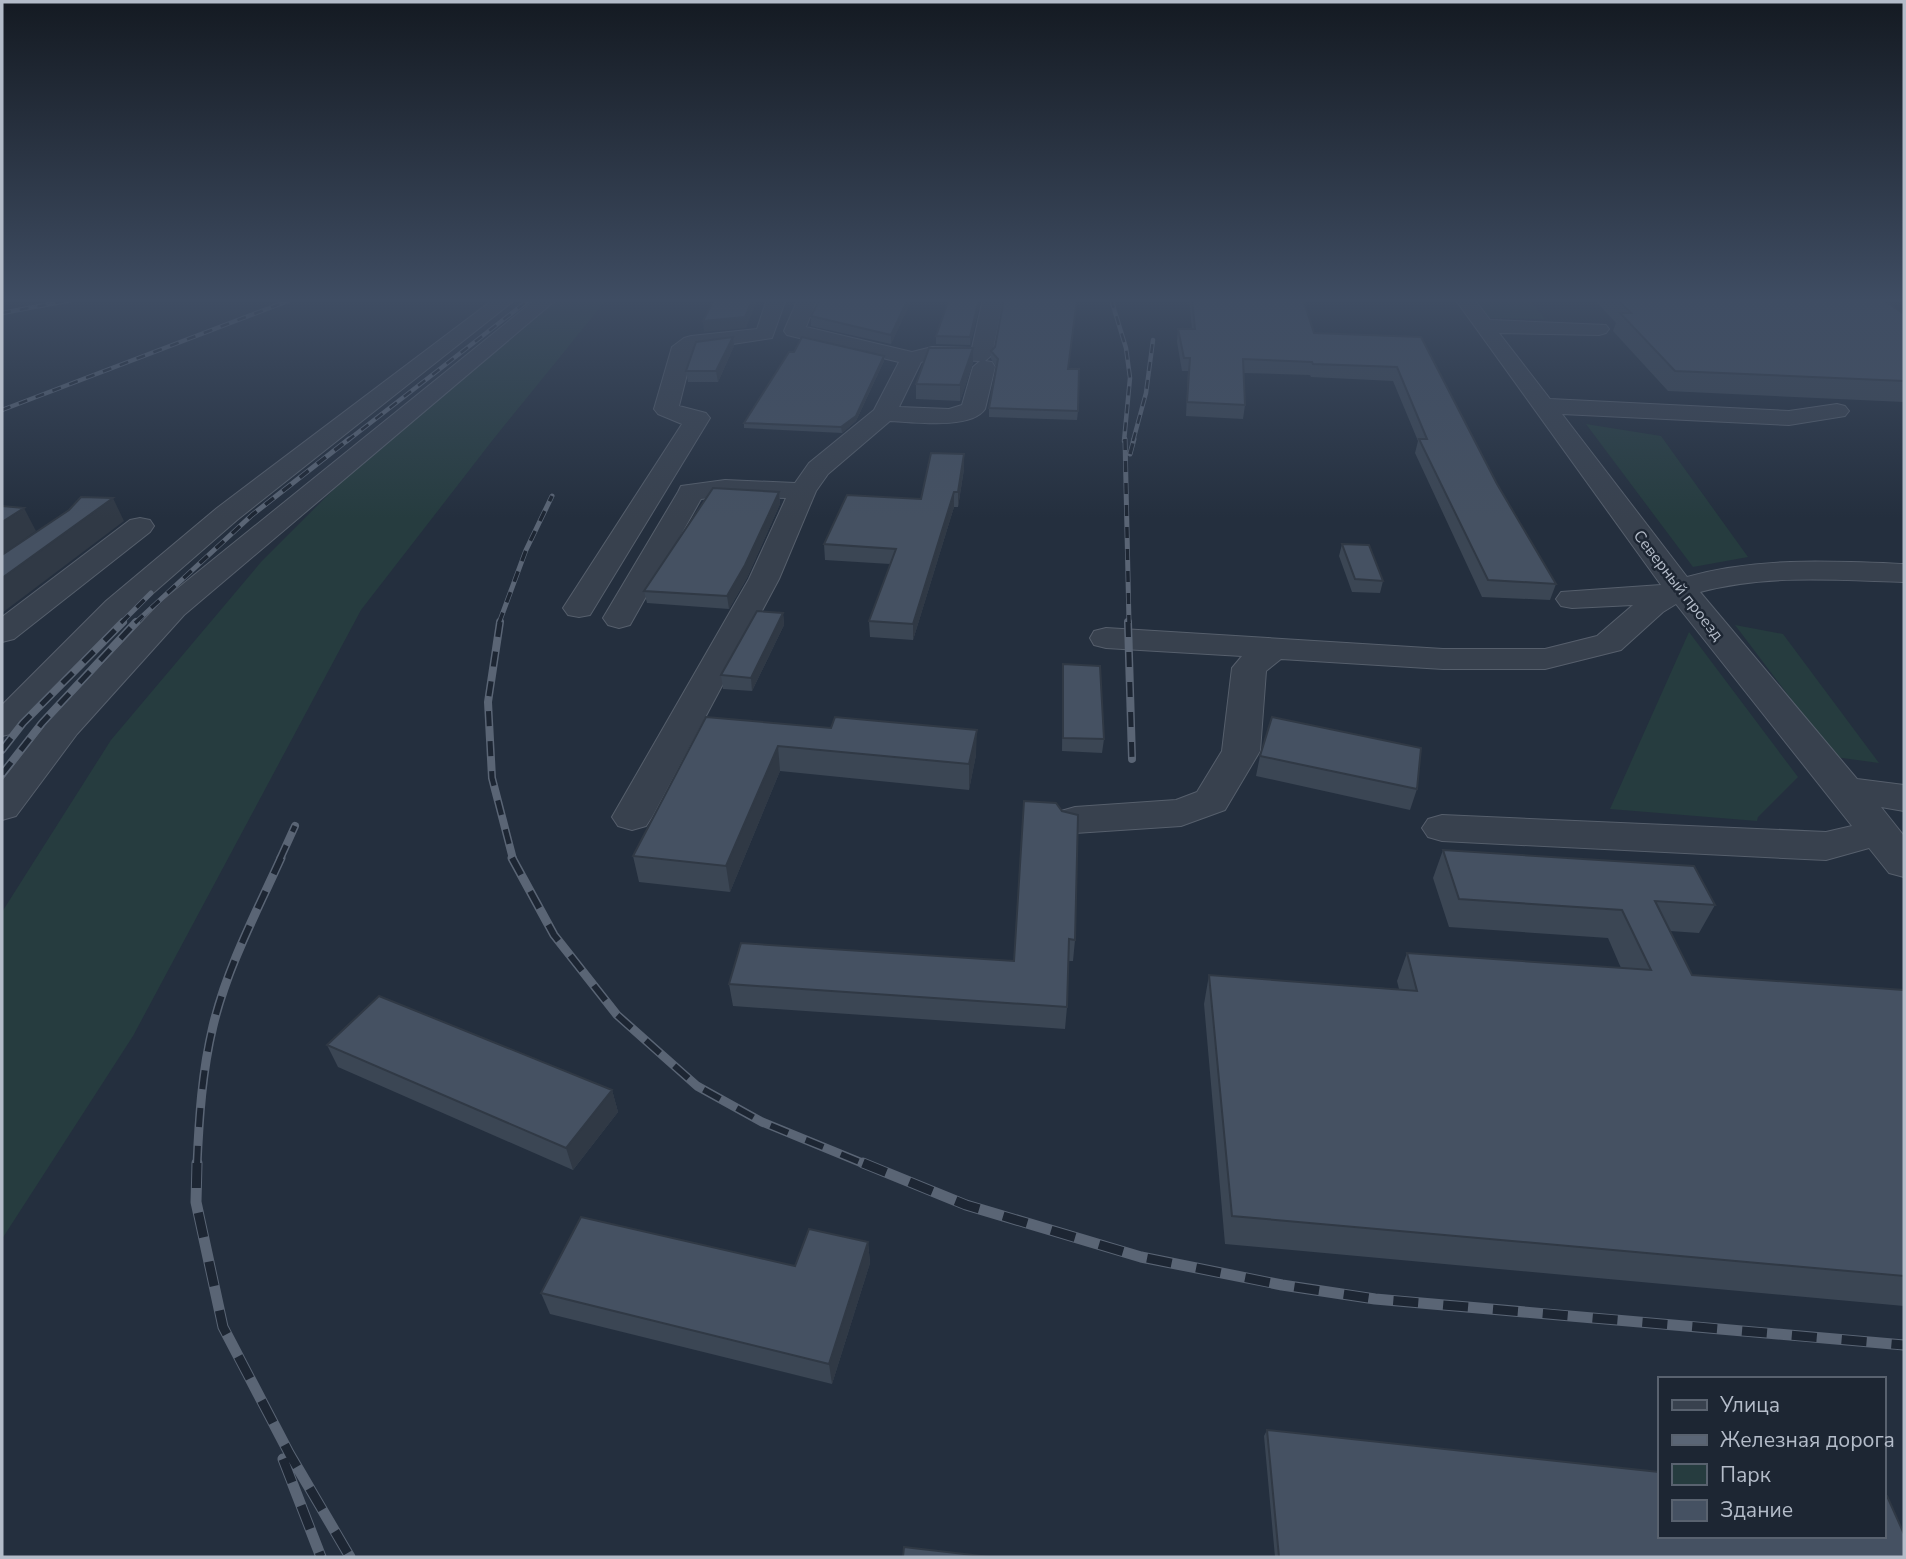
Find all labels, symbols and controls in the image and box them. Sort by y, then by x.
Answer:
street label: Северный проезд [1628,526,1729,646]
legend [1658,1377,1885,1538]
text: Улица [1719,1391,1780,1419]
text: Железная дорога [1720,1426,1895,1454]
text: Парк [1720,1461,1772,1489]
text: Здание [1720,1496,1793,1524]

